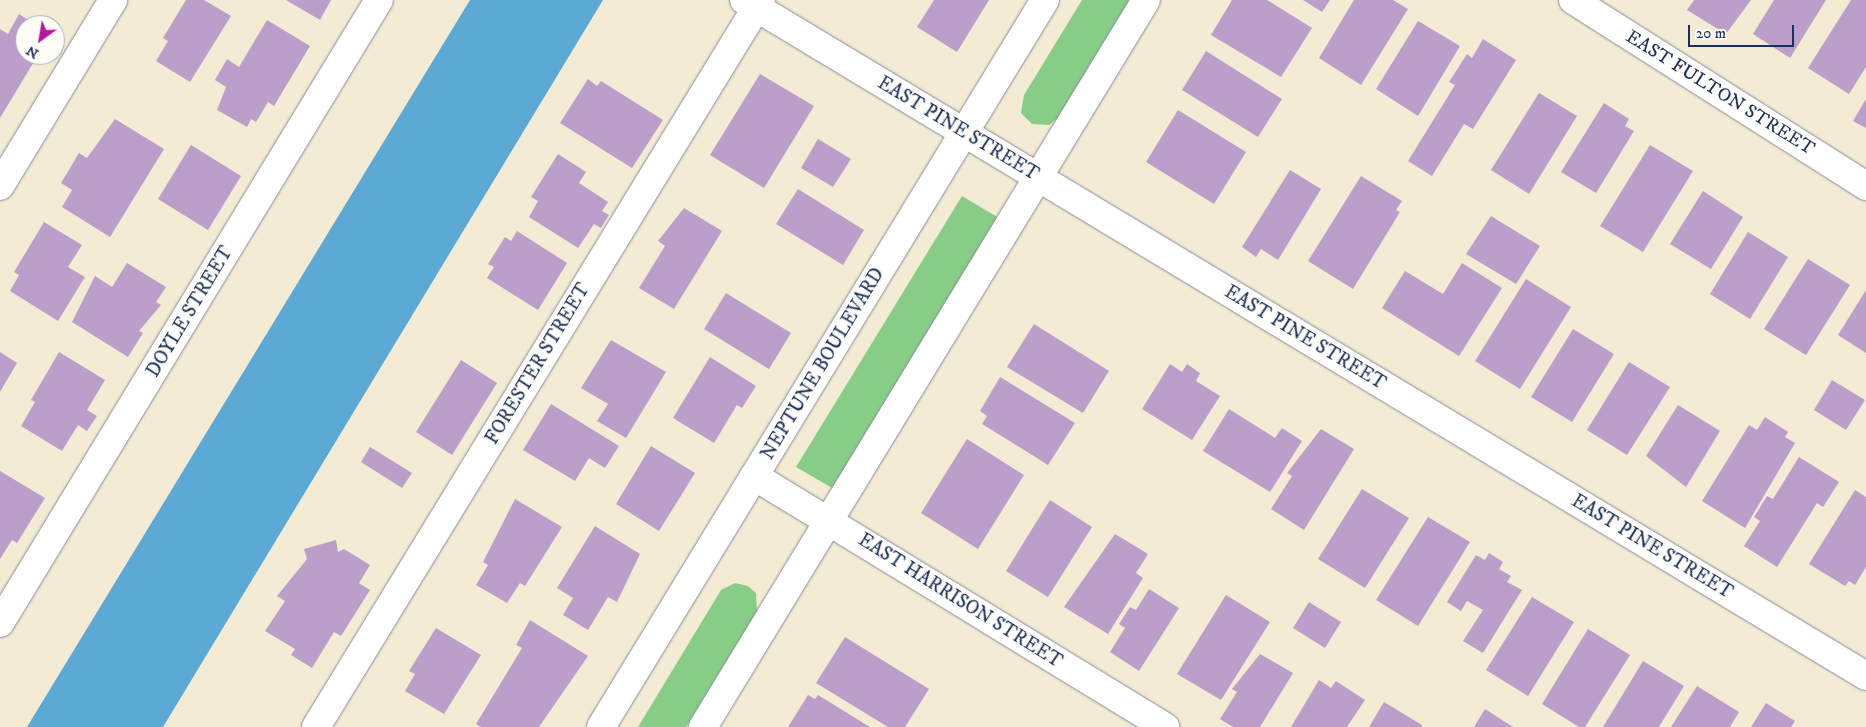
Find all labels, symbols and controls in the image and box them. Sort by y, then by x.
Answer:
north arrow [15,15,65,65]
scale bar [1691,15,1797,47]
text: 20 m [1696,24,1726,43]
street label: EAST FULTON STREET [1621,26,1819,160]
text: N [23,41,42,63]
street label: EAST PINE STREET [873,72,1043,186]
street label: DOYLE STREET [142,242,238,382]
street label: NEPTUNE BOULEVARD [757,264,889,464]
street label: FORESTER STREET [481,279,595,449]
street label: EAST PINE STREET [1220,281,1390,395]
street label: EAST PINE STREET [1567,490,1737,604]
street label: EAST HARRISON STREET [854,529,1066,673]

